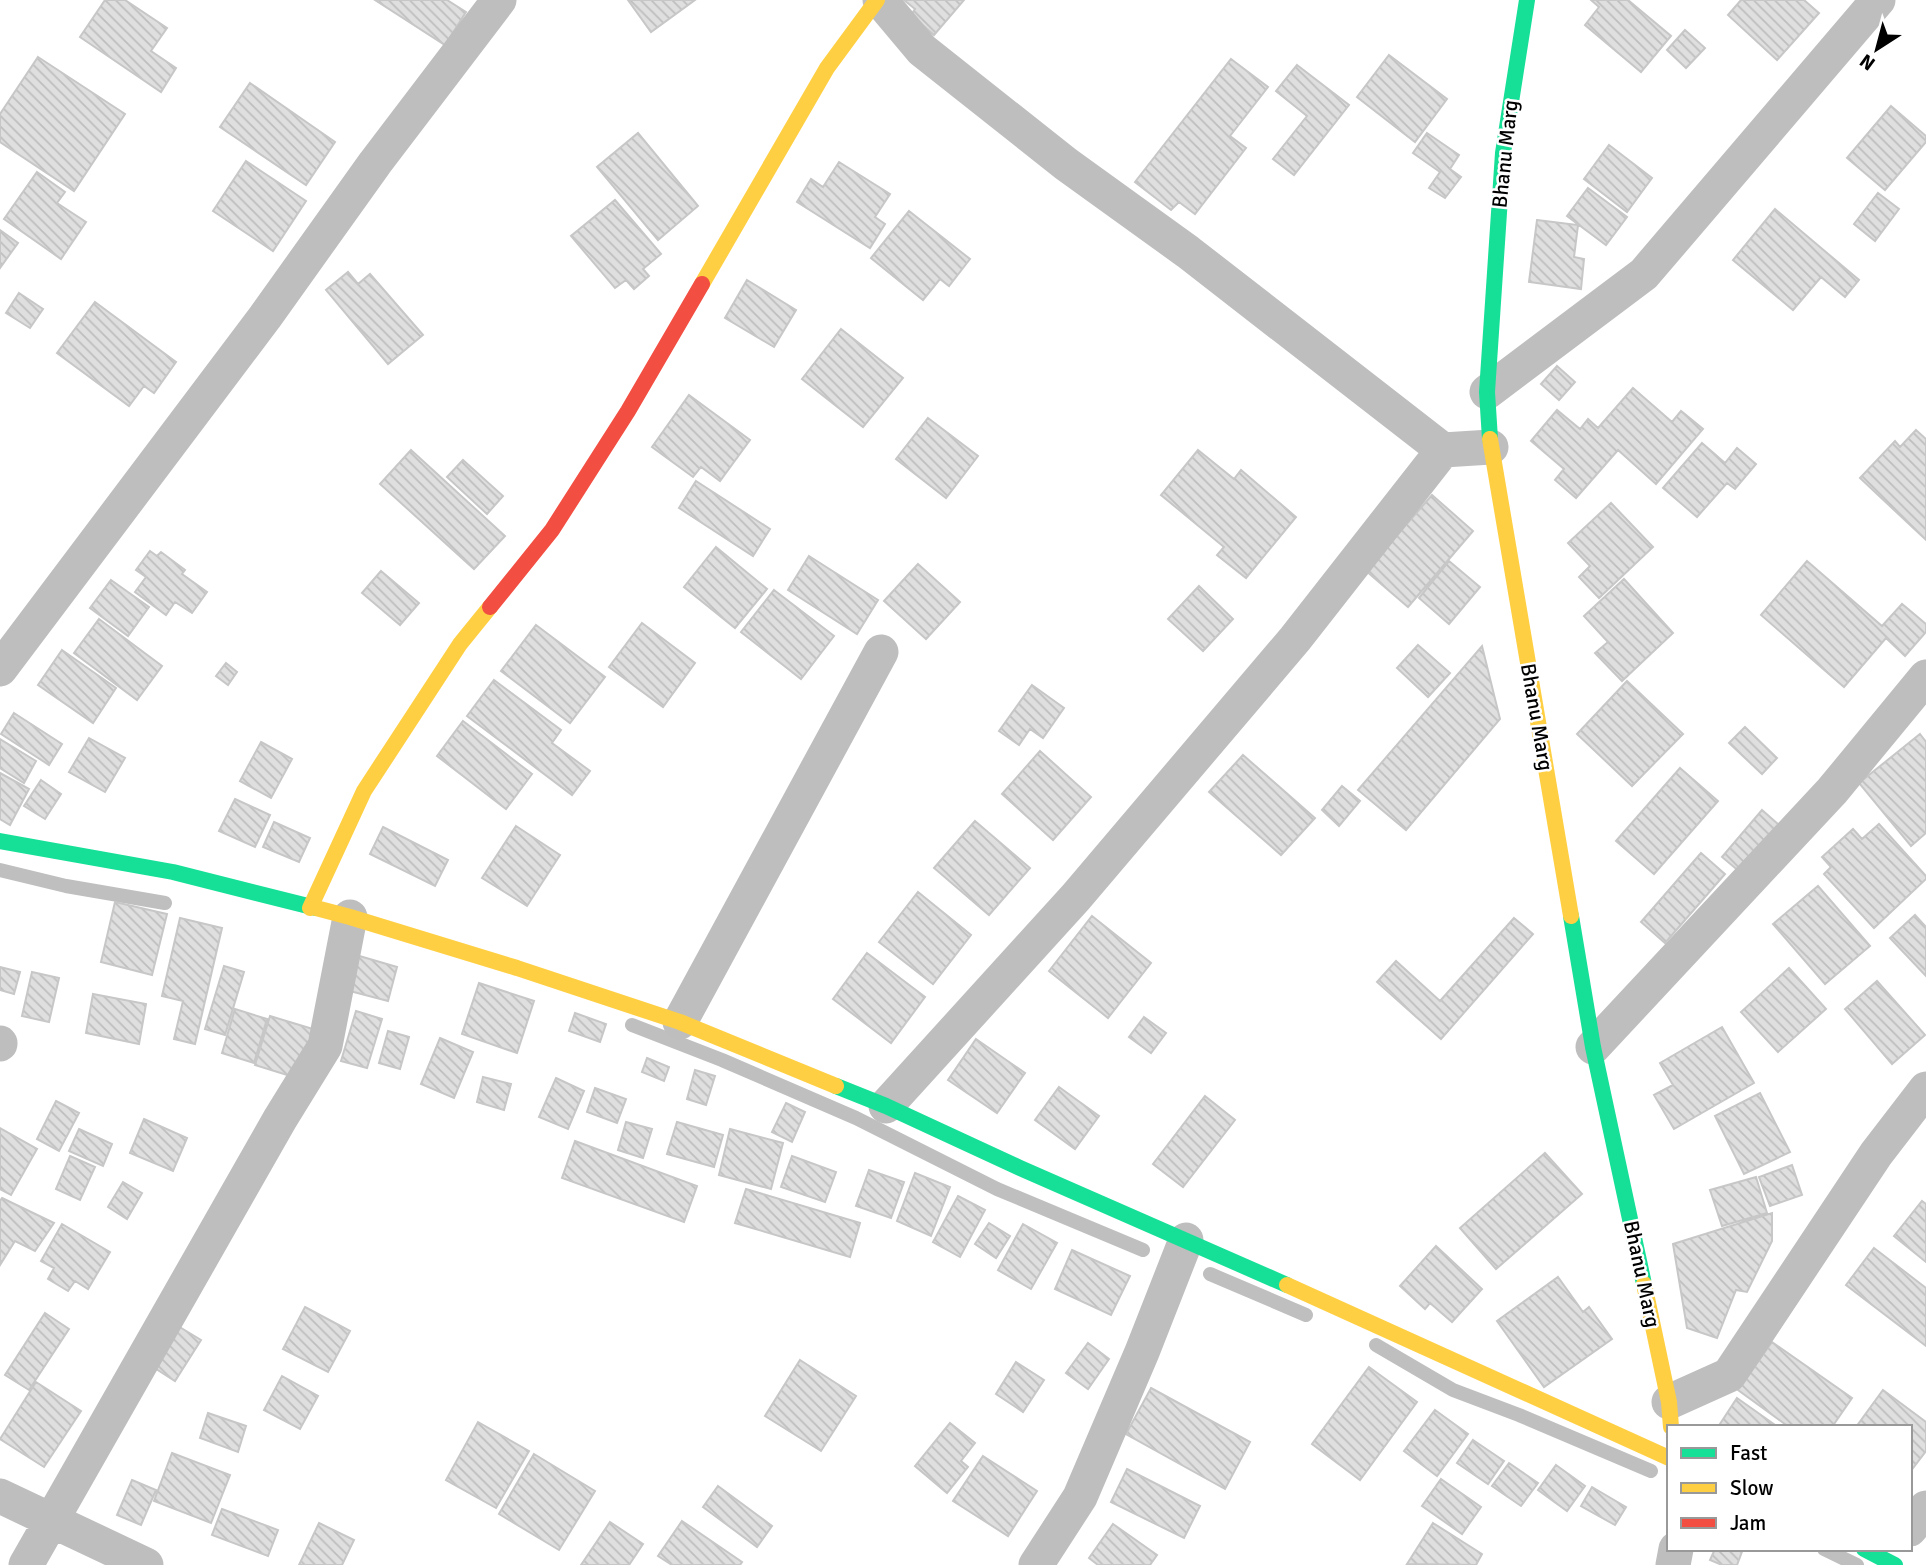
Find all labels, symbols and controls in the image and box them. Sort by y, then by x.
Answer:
north arrow [1842,14,1912,84]
text: N [1855,48,1880,76]
street label: Bhanu Marg [1486,99,1524,209]
street label: Bhanu Marg [1515,661,1559,773]
street label: Bhanu Marg [1618,1218,1666,1330]
legend [1667,1425,1912,1551]
text: Fast [1730,1440,1767,1466]
text: Slow [1730,1475,1774,1501]
text: Jam [1730,1510,1766,1536]

